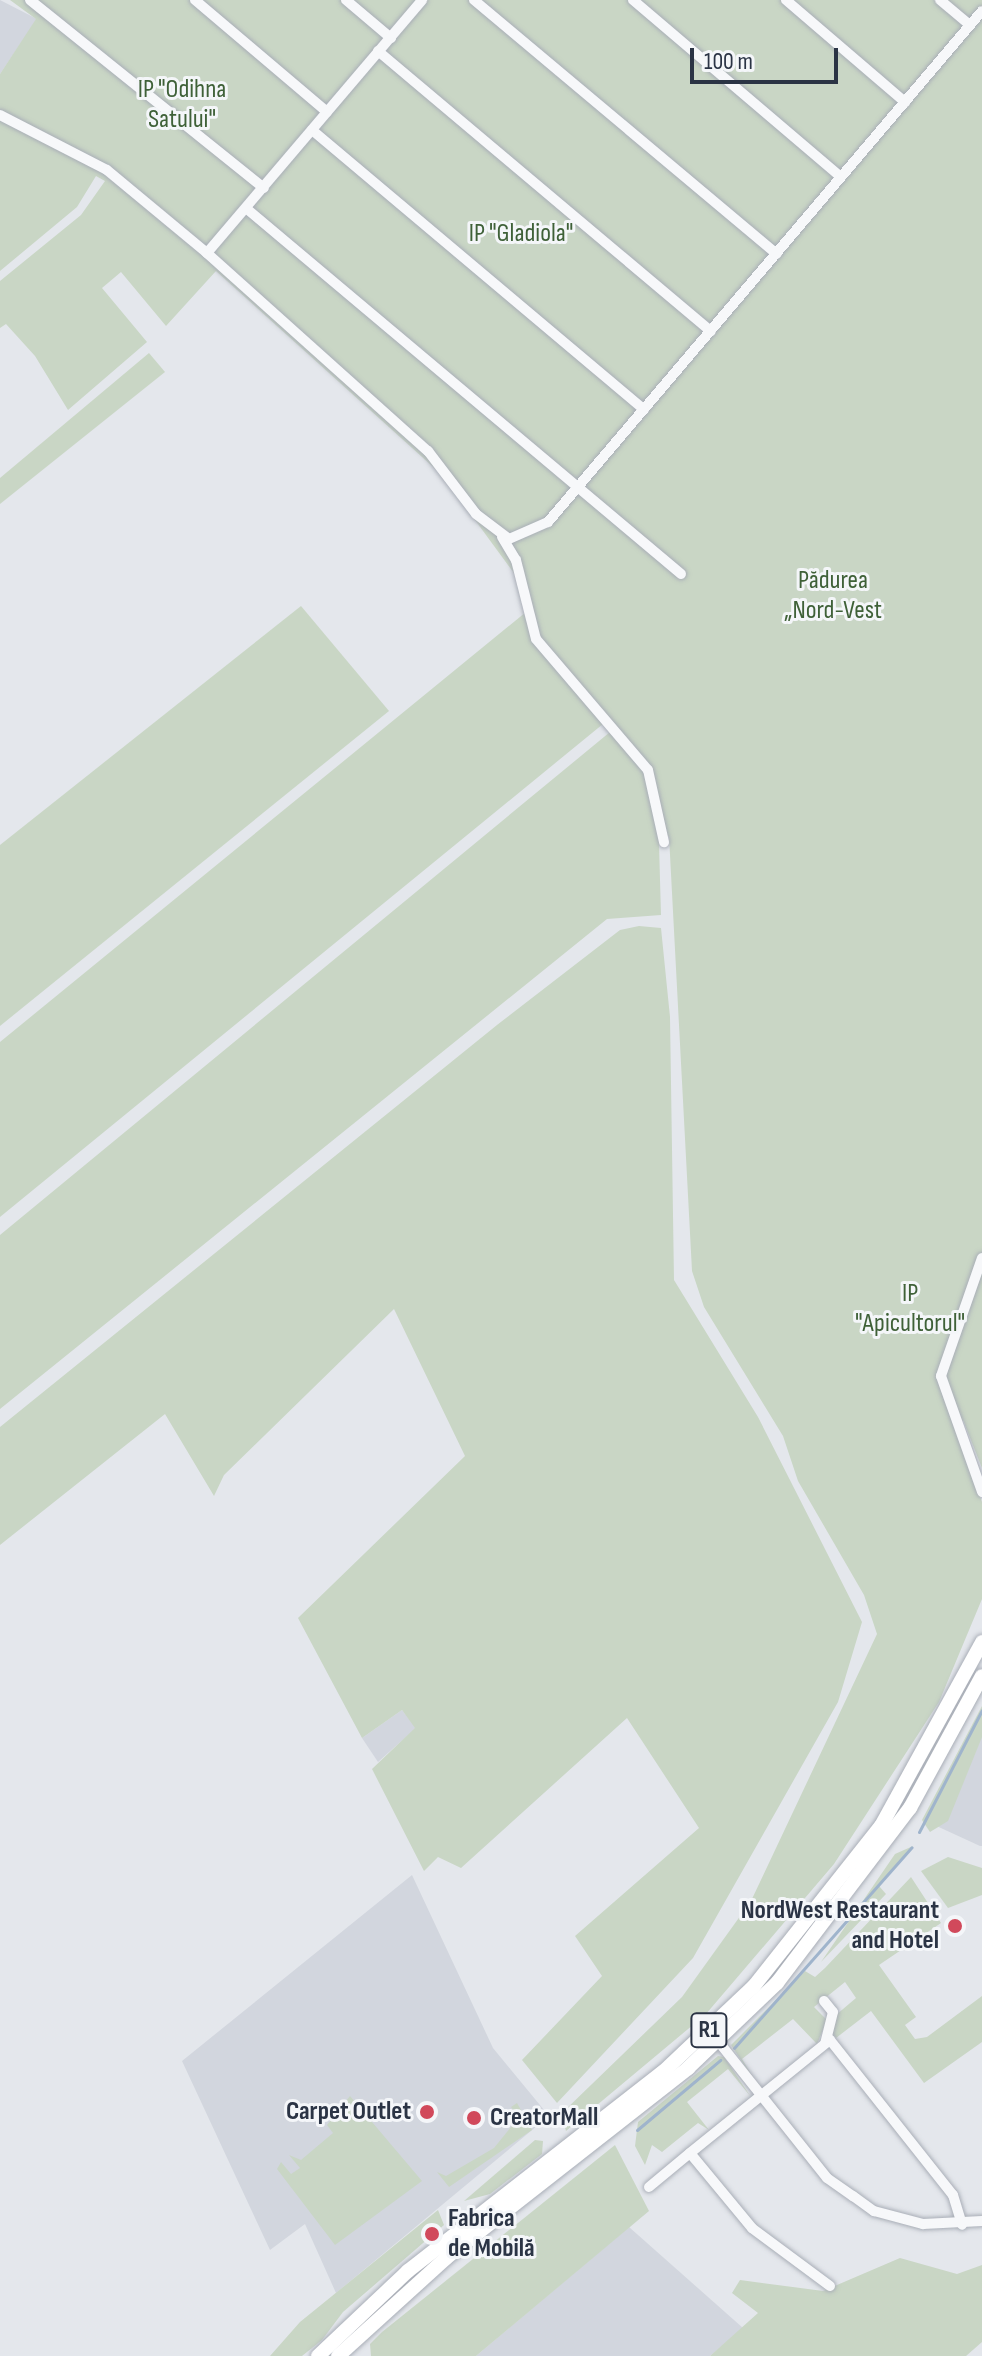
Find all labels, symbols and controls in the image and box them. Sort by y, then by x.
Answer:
scale bar [694,32,842,82]
text: 100 m [704,47,753,76]
park label: IP "Odihna Satului" [138,74,226,136]
park label: IP "Gladiola" [469,218,573,250]
park label: Pădurea „Nord-Vest [784,565,882,626]
park label: IP "Apicultorul" [855,1278,965,1340]
place label: NordWest Restaurant and Hotel [741,1895,939,1956]
marker: NordWest Restaurant and Hotel [946,1917,964,1935]
road number: R1 [689,2010,729,2050]
place label: Carpet Outlet [286,2096,411,2128]
place label: CreatorMall [490,2102,598,2134]
marker: Carpet Outlet [418,2103,436,2121]
marker: CreatorMall [465,2109,483,2127]
place label: Fabrica de Mobilă [448,2203,535,2264]
marker: Fabrica de Mobilă [423,2225,441,2243]

